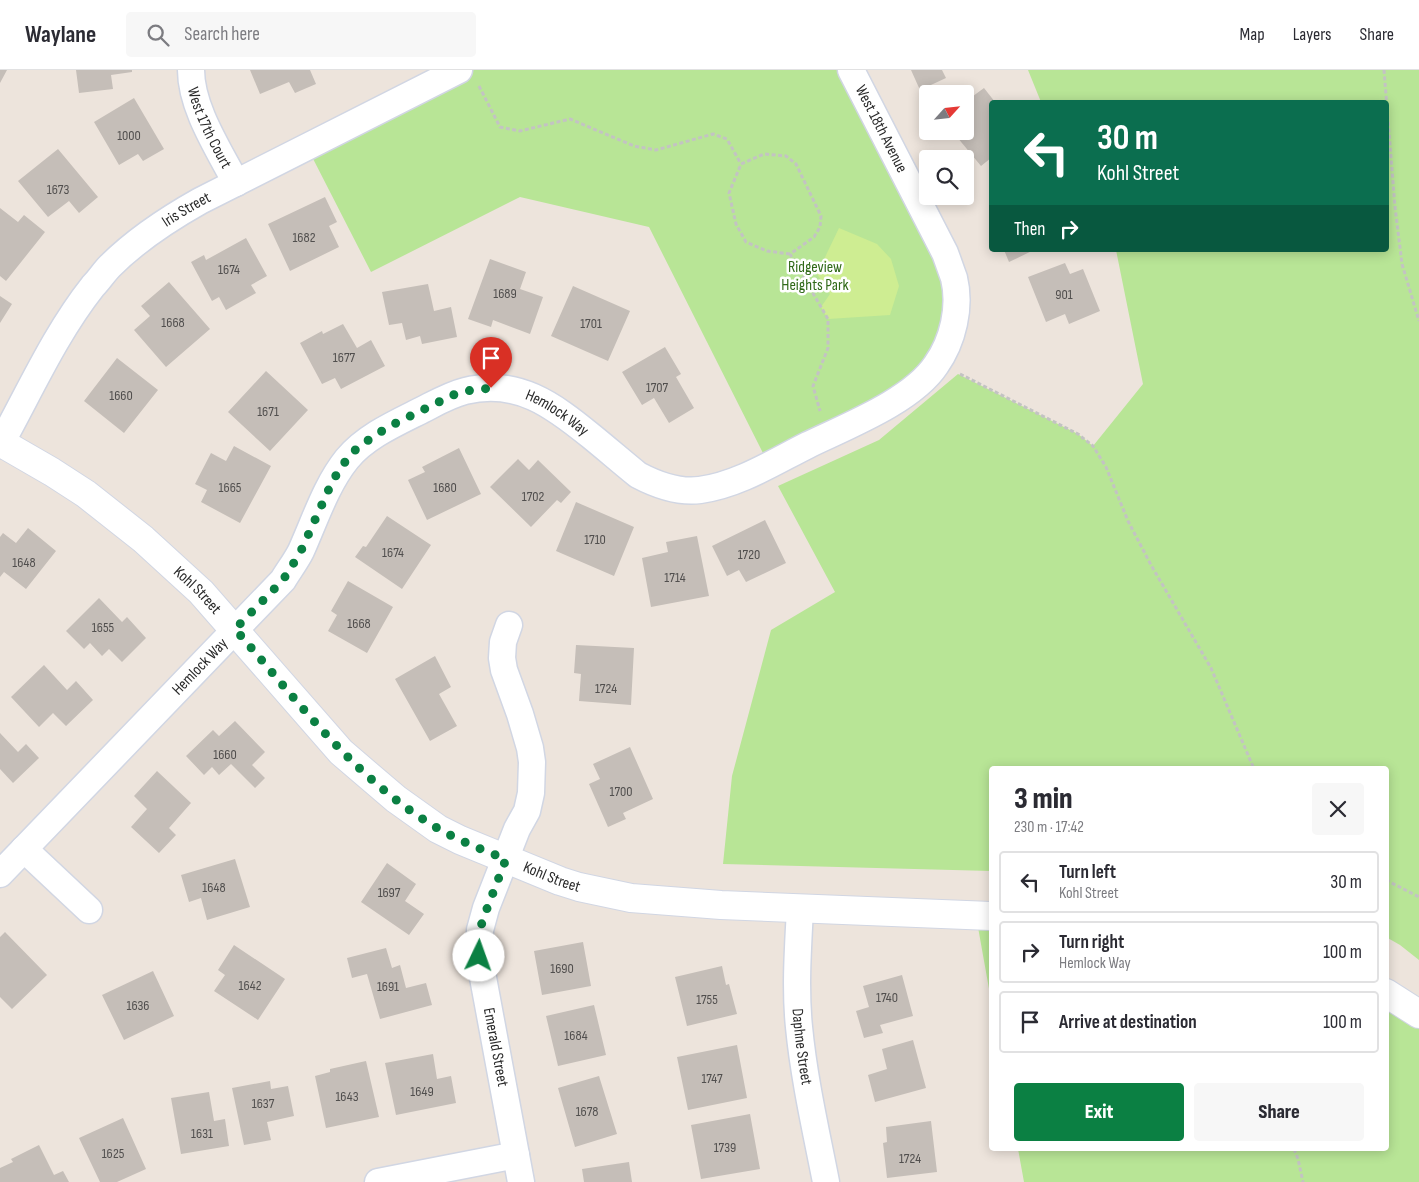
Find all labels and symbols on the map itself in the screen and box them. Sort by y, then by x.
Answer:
street label: West 18th Avenue [851,82,911,176]
street label: West 17th Court [183,85,236,172]
north arrow [919,85,974,140]
house number: 1000 [117,127,141,144]
house number: 1673 [47,181,69,198]
street label: Iris Street [158,188,214,231]
house number: 1682 [292,229,316,246]
park label: Ridgeview Heights Park [781,258,849,295]
house number: 1674 [218,261,240,278]
house number: 1689 [493,285,517,302]
house number: 901 [1055,286,1073,303]
house number: 1668 [161,314,185,331]
house number: 1701 [580,315,602,332]
pin [470,337,512,388]
house number: 1677 [333,349,356,366]
house number: 1707 [646,379,669,396]
street label: Hemlock Way [523,385,593,440]
house number: 1660 [109,387,133,404]
house number: 1671 [257,403,279,420]
house number: 1665 [219,479,242,496]
house number: 1680 [433,479,457,496]
house number: 1702 [522,488,544,505]
house number: 1710 [584,531,606,548]
house number: 1674 [382,544,404,561]
house number: 1720 [738,546,760,563]
house number: 1648 [12,554,36,571]
street label: Kohl Street [170,562,225,618]
house number: 1714 [664,569,686,586]
house number: 1668 [347,615,371,632]
house number: 1655 [92,619,115,636]
street label: Hemlock Way [168,634,231,699]
house number: 1724 [595,680,617,697]
house number: 1660 [213,746,237,763]
house number: 1700 [610,783,632,800]
street label: Kohl Street [520,857,583,896]
house number: 1648 [202,879,226,896]
house number: 1697 [378,884,401,901]
position arrow [452,929,504,981]
house number: 1690 [550,960,574,977]
house number: 1642 [239,977,262,994]
house number: 1691 [377,978,399,995]
house number: 1740 [876,989,898,1006]
house number: 1755 [696,991,718,1008]
house number: 1636 [126,997,150,1014]
street label: Emerald Street [479,1006,513,1088]
street label: Daphne Street [788,1008,816,1087]
house number: 1684 [564,1027,588,1044]
house number: 1747 [701,1070,723,1087]
house number: 1649 [410,1083,434,1100]
house number: 1643 [335,1088,359,1105]
house number: 1637 [252,1095,275,1112]
house number: 1678 [576,1103,598,1120]
house number: 1631 [191,1125,213,1142]
house number: 1739 [714,1139,736,1156]
house number: 1625 [102,1145,125,1162]
house number: 1724 [899,1150,921,1167]

